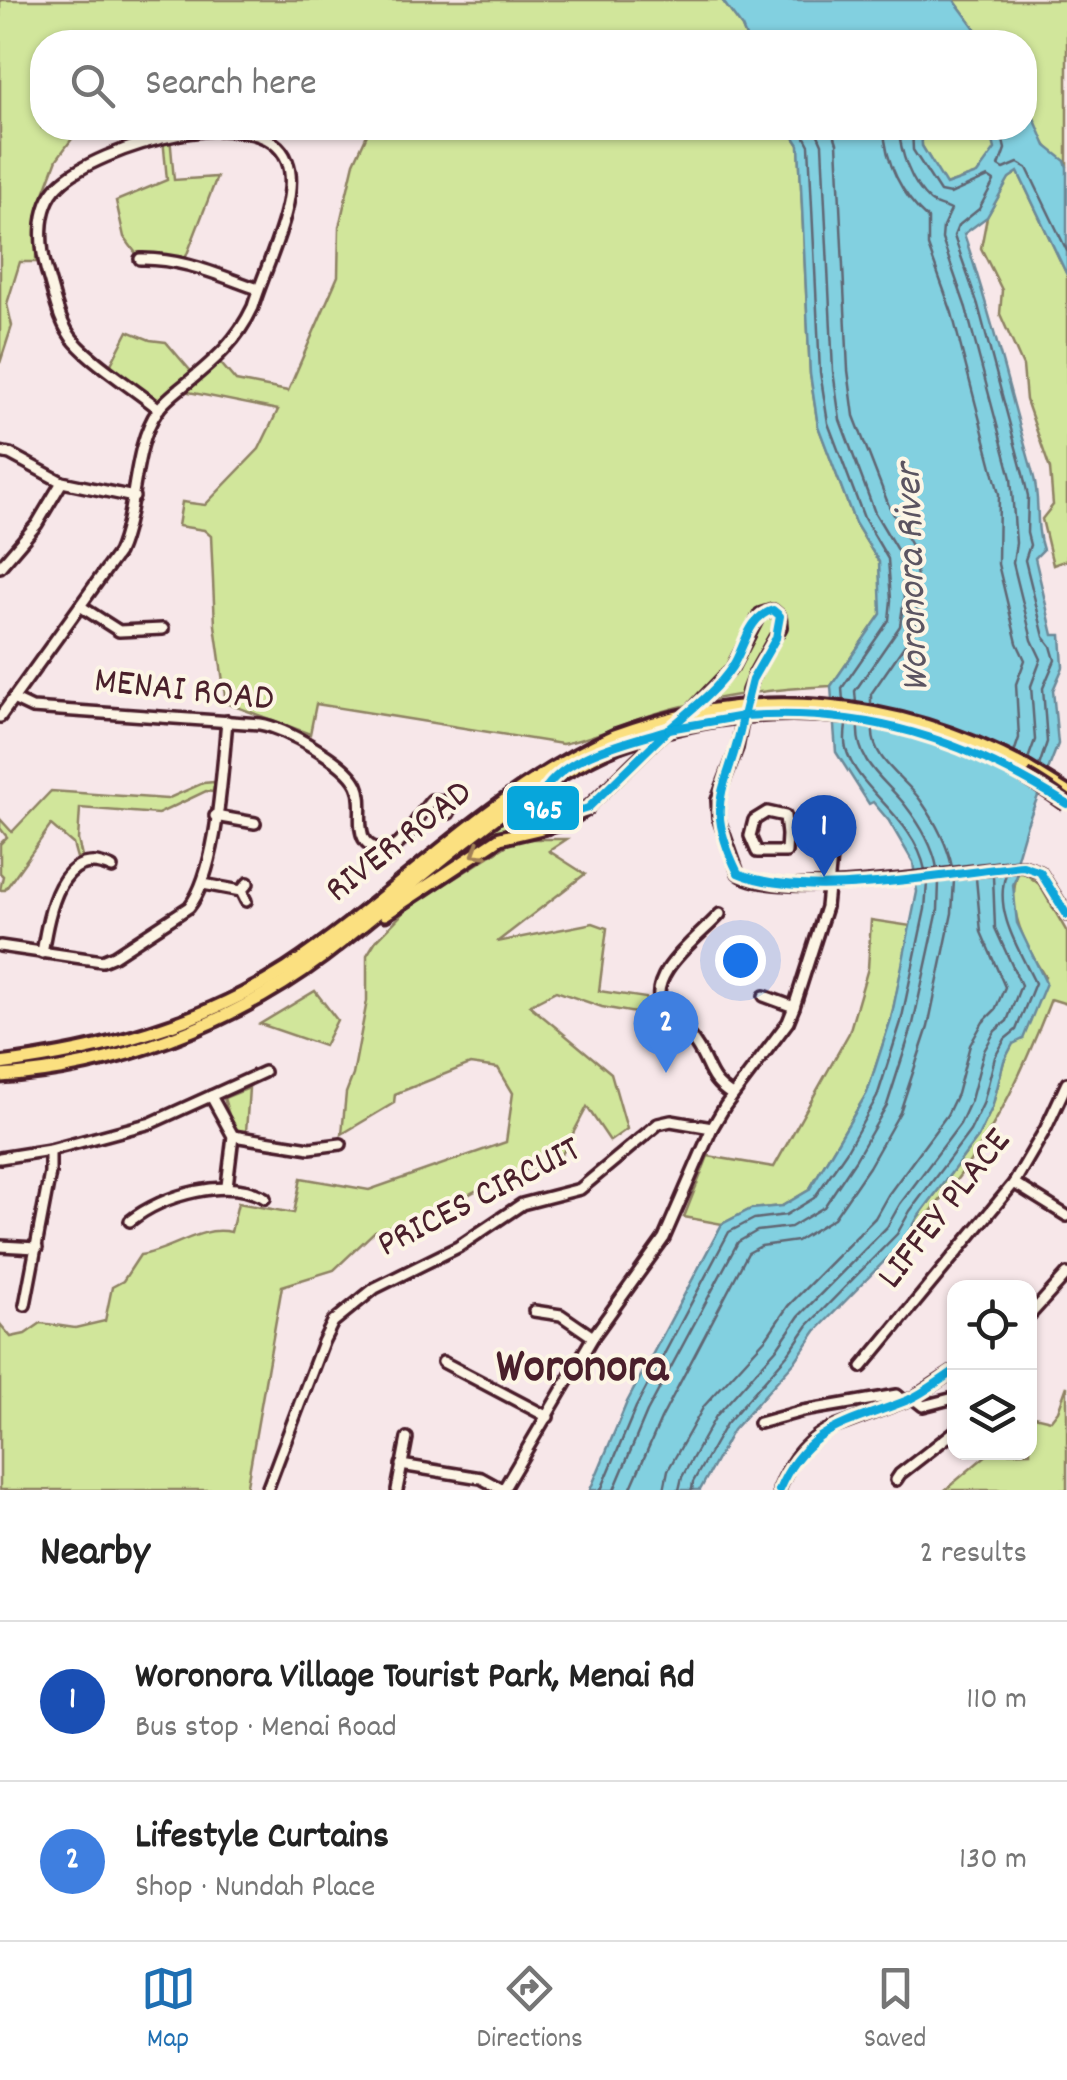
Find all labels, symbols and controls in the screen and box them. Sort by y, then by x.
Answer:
search box [30,30,1037,140]
icon: search [65,58,120,113]
text: Search here [145,58,317,113]
water label: Woronora River [882,459,947,693]
street label: MENAI ROAD [92,655,276,729]
street label: RIVER ROAD [315,768,485,918]
line badge: 965 [505,784,581,832]
text: 965 [523,793,563,833]
pin: 1 [792,794,856,877]
one-way arrow [470,839,488,858]
your location [715,935,766,986]
pin: 2 [634,990,698,1073]
street label: LIFFEY PLACE [866,1118,1026,1302]
street label: PRICES CIRCUIT [369,1124,591,1274]
map controls [947,1280,1037,1460]
button: locate [947,1280,1037,1370]
district label: Woronora [496,1336,669,1405]
button: layers [947,1370,1037,1460]
text: Nearby [40,1525,150,1585]
text: 2 results [920,1532,1027,1578]
text: Woronora Village Tourist Park, Menai Rd [135,1651,695,1706]
text: 1 [69,1678,76,1724]
text: 110 m [966,1678,1027,1724]
text: Bus stop · Menai Road [135,1706,397,1752]
text: Lifestyle Curtains [135,1811,389,1866]
text: 2 [66,1838,79,1884]
text: 130 m [959,1838,1027,1884]
text: Shop · Nundah Place [135,1866,375,1912]
tab: Map [141,1961,196,2061]
tab: Directions [477,1961,583,2061]
tab: Saved [864,1961,926,2061]

